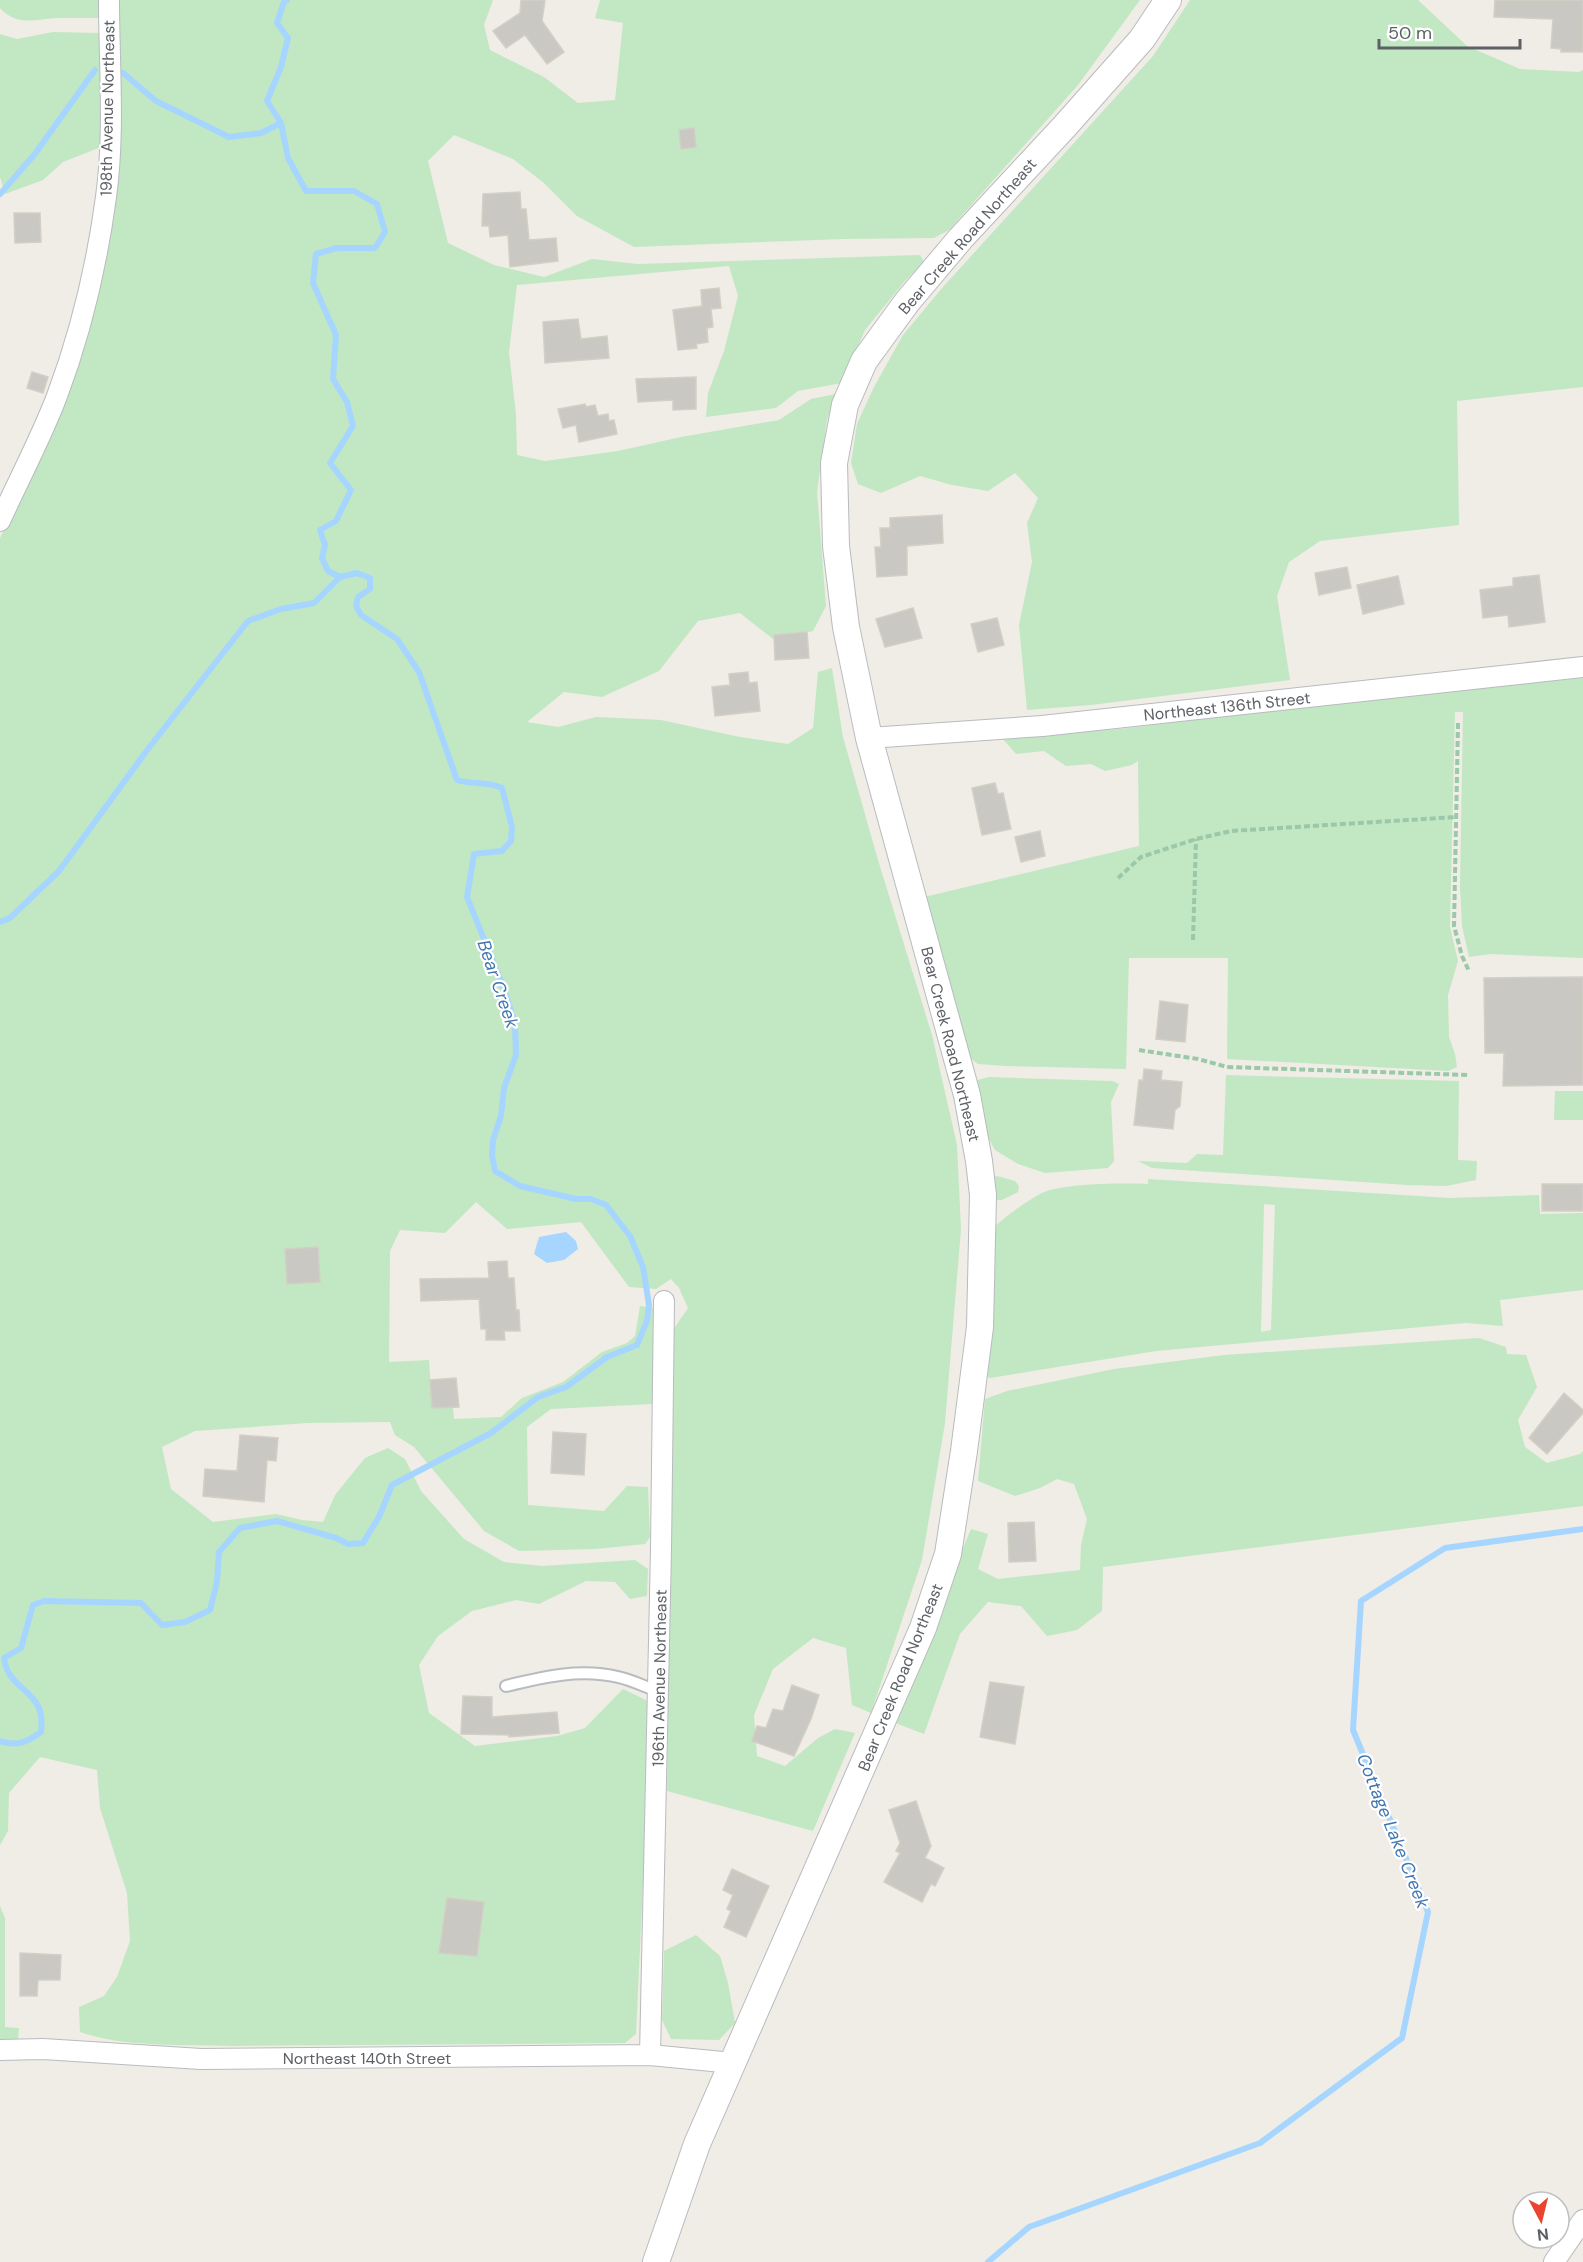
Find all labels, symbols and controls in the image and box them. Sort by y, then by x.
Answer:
scale bar [1379,12,1520,50]
street label: 198th Avenue Northeast [95,20,120,196]
text: 50 m [1388,21,1432,45]
street label: Bear Creek Road Northeast [894,154,1041,319]
street label: Northeast 136th Street [1143,687,1311,726]
water label: Bear Creek [472,937,525,1032]
street label: Bear Creek Road Northeast [916,944,985,1144]
street label: Bear Creek Road Northeast [853,1580,948,1774]
street label: 196th Avenue Northeast [647,1589,672,1767]
water label: Cottage Lake Creek [1351,1750,1435,1913]
street label: Northeast 140th Street [283,2048,451,2069]
north arrow [1511,2190,1571,2250]
text: N [1536,2223,1550,2246]

